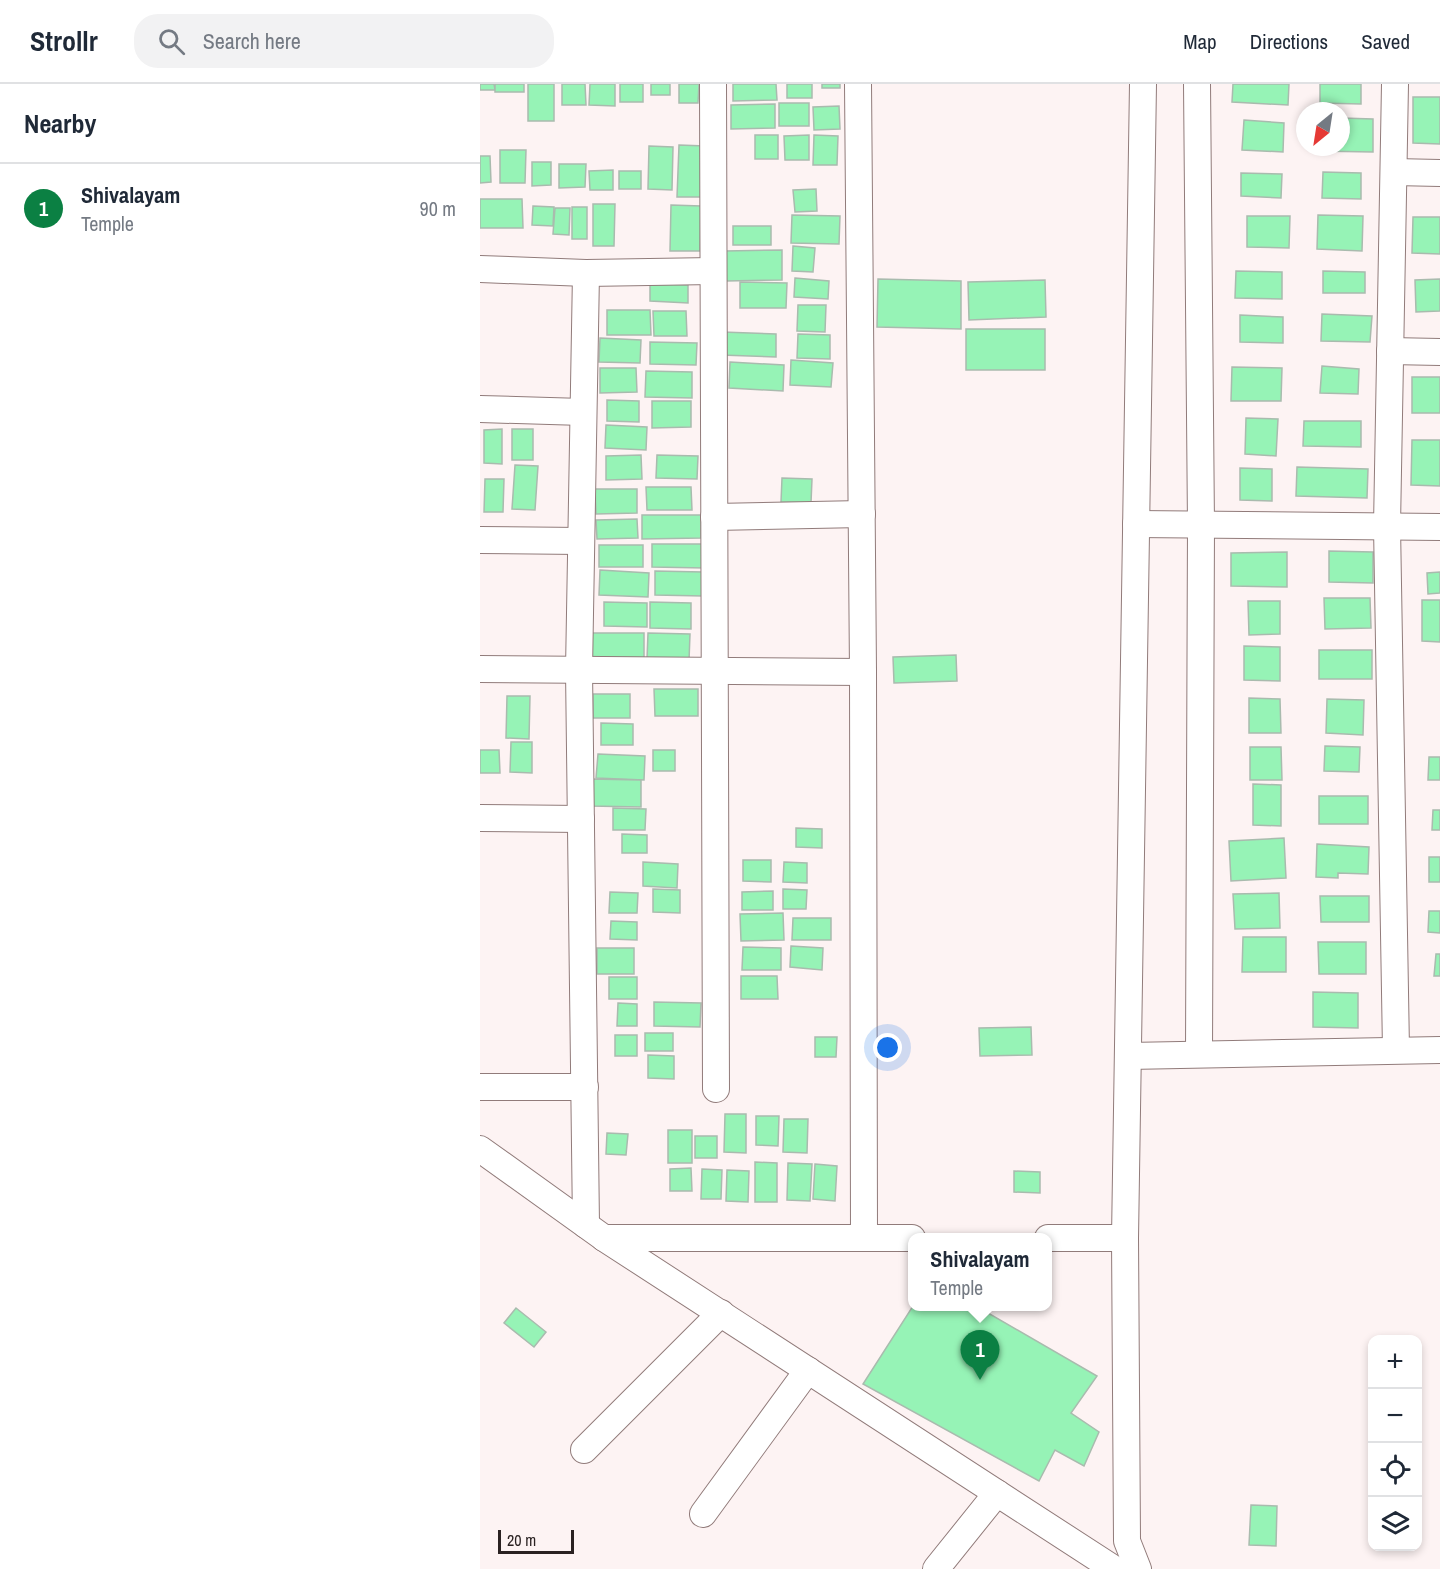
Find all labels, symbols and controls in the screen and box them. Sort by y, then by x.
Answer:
search box [134,14,554,68]
text: Strollr [30,22,98,60]
icon: search [155,25,188,58]
text: Search here [203,26,301,56]
text: Map [1183,27,1217,56]
text: Directions [1250,27,1328,56]
text: Saved [1361,27,1410,56]
north arrow [1296,102,1350,156]
text: Nearby [24,106,96,141]
text: Shivalayam [81,180,180,210]
text: 1 [39,195,48,222]
text: 90 m [420,195,456,222]
text: Temple [81,210,134,237]
your location [873,1033,902,1062]
popup [908,1233,1052,1311]
text: Shivalayam [930,1244,1030,1274]
text: Temple [930,1274,983,1301]
pin: 1 [960,1330,1000,1380]
map controls [1368,1335,1422,1551]
button: + [1368,1335,1422,1389]
button: − [1368,1389,1422,1443]
button: locate [1368,1443,1422,1497]
button: layers [1368,1497,1422,1551]
scale bar [498,1527,574,1554]
text: 20 m [507,1529,536,1551]

